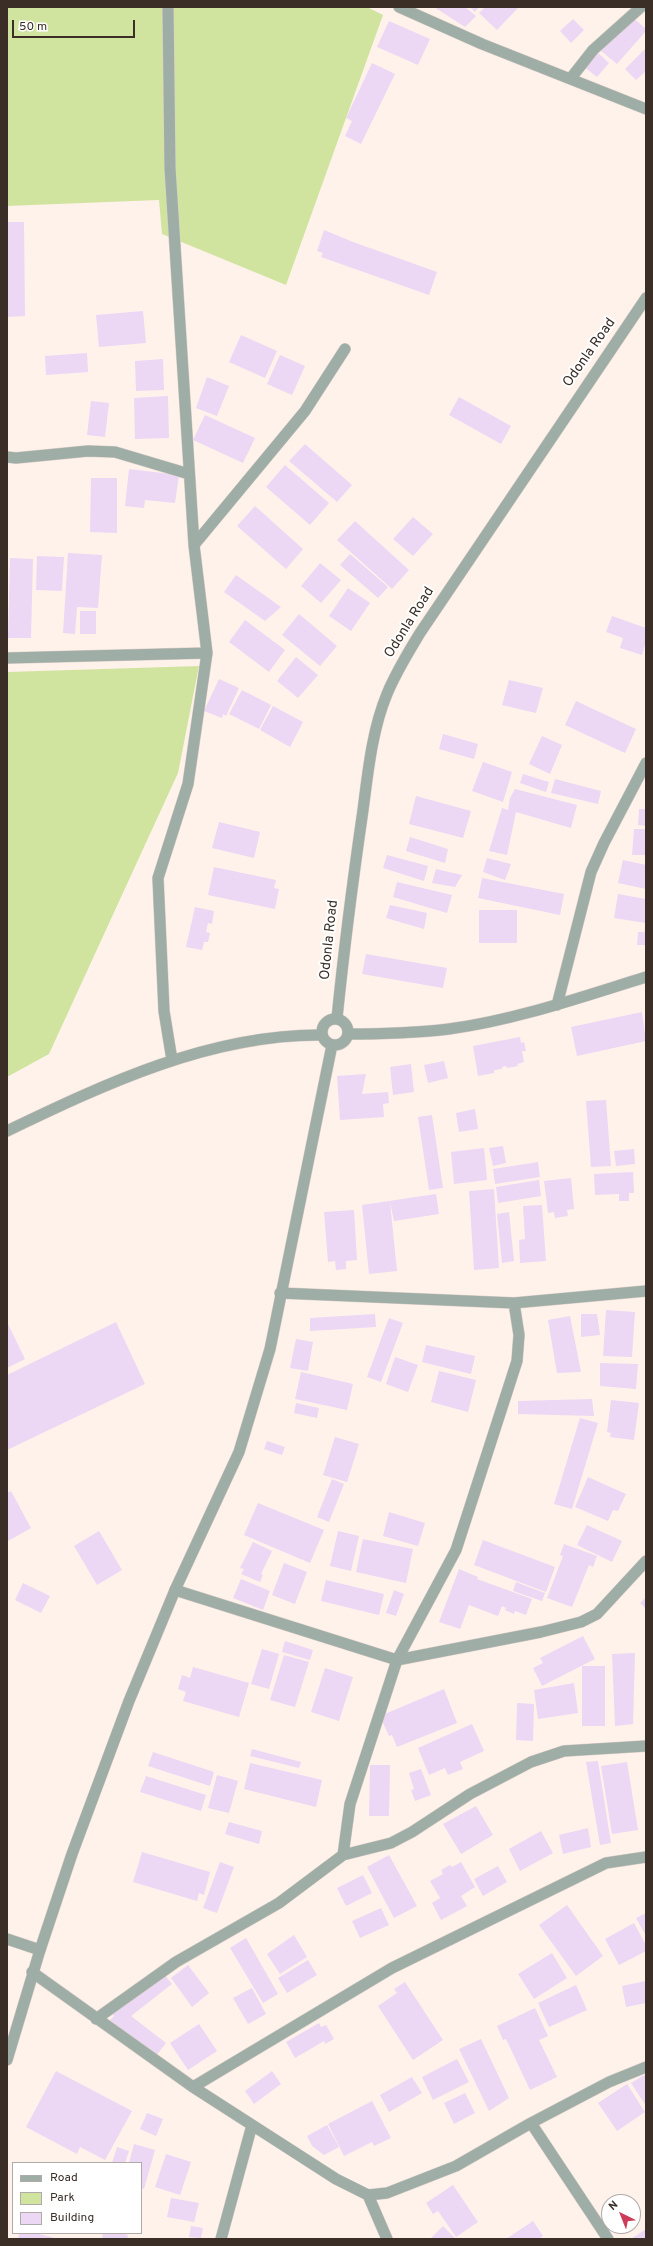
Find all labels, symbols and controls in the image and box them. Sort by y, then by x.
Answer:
scale bar [14,12,137,38]
text: 50 m [19,19,47,35]
street label: Odonla Road [560,315,620,391]
street label: Odonla Road [382,584,438,662]
street label: Odonla Road [317,899,343,981]
legend [12,2162,142,2234]
text: Road [50,2170,78,2186]
text: Park [50,2190,75,2206]
north arrow [601,2194,641,2234]
text: N [606,2198,621,2214]
text: Building [50,2210,94,2226]

